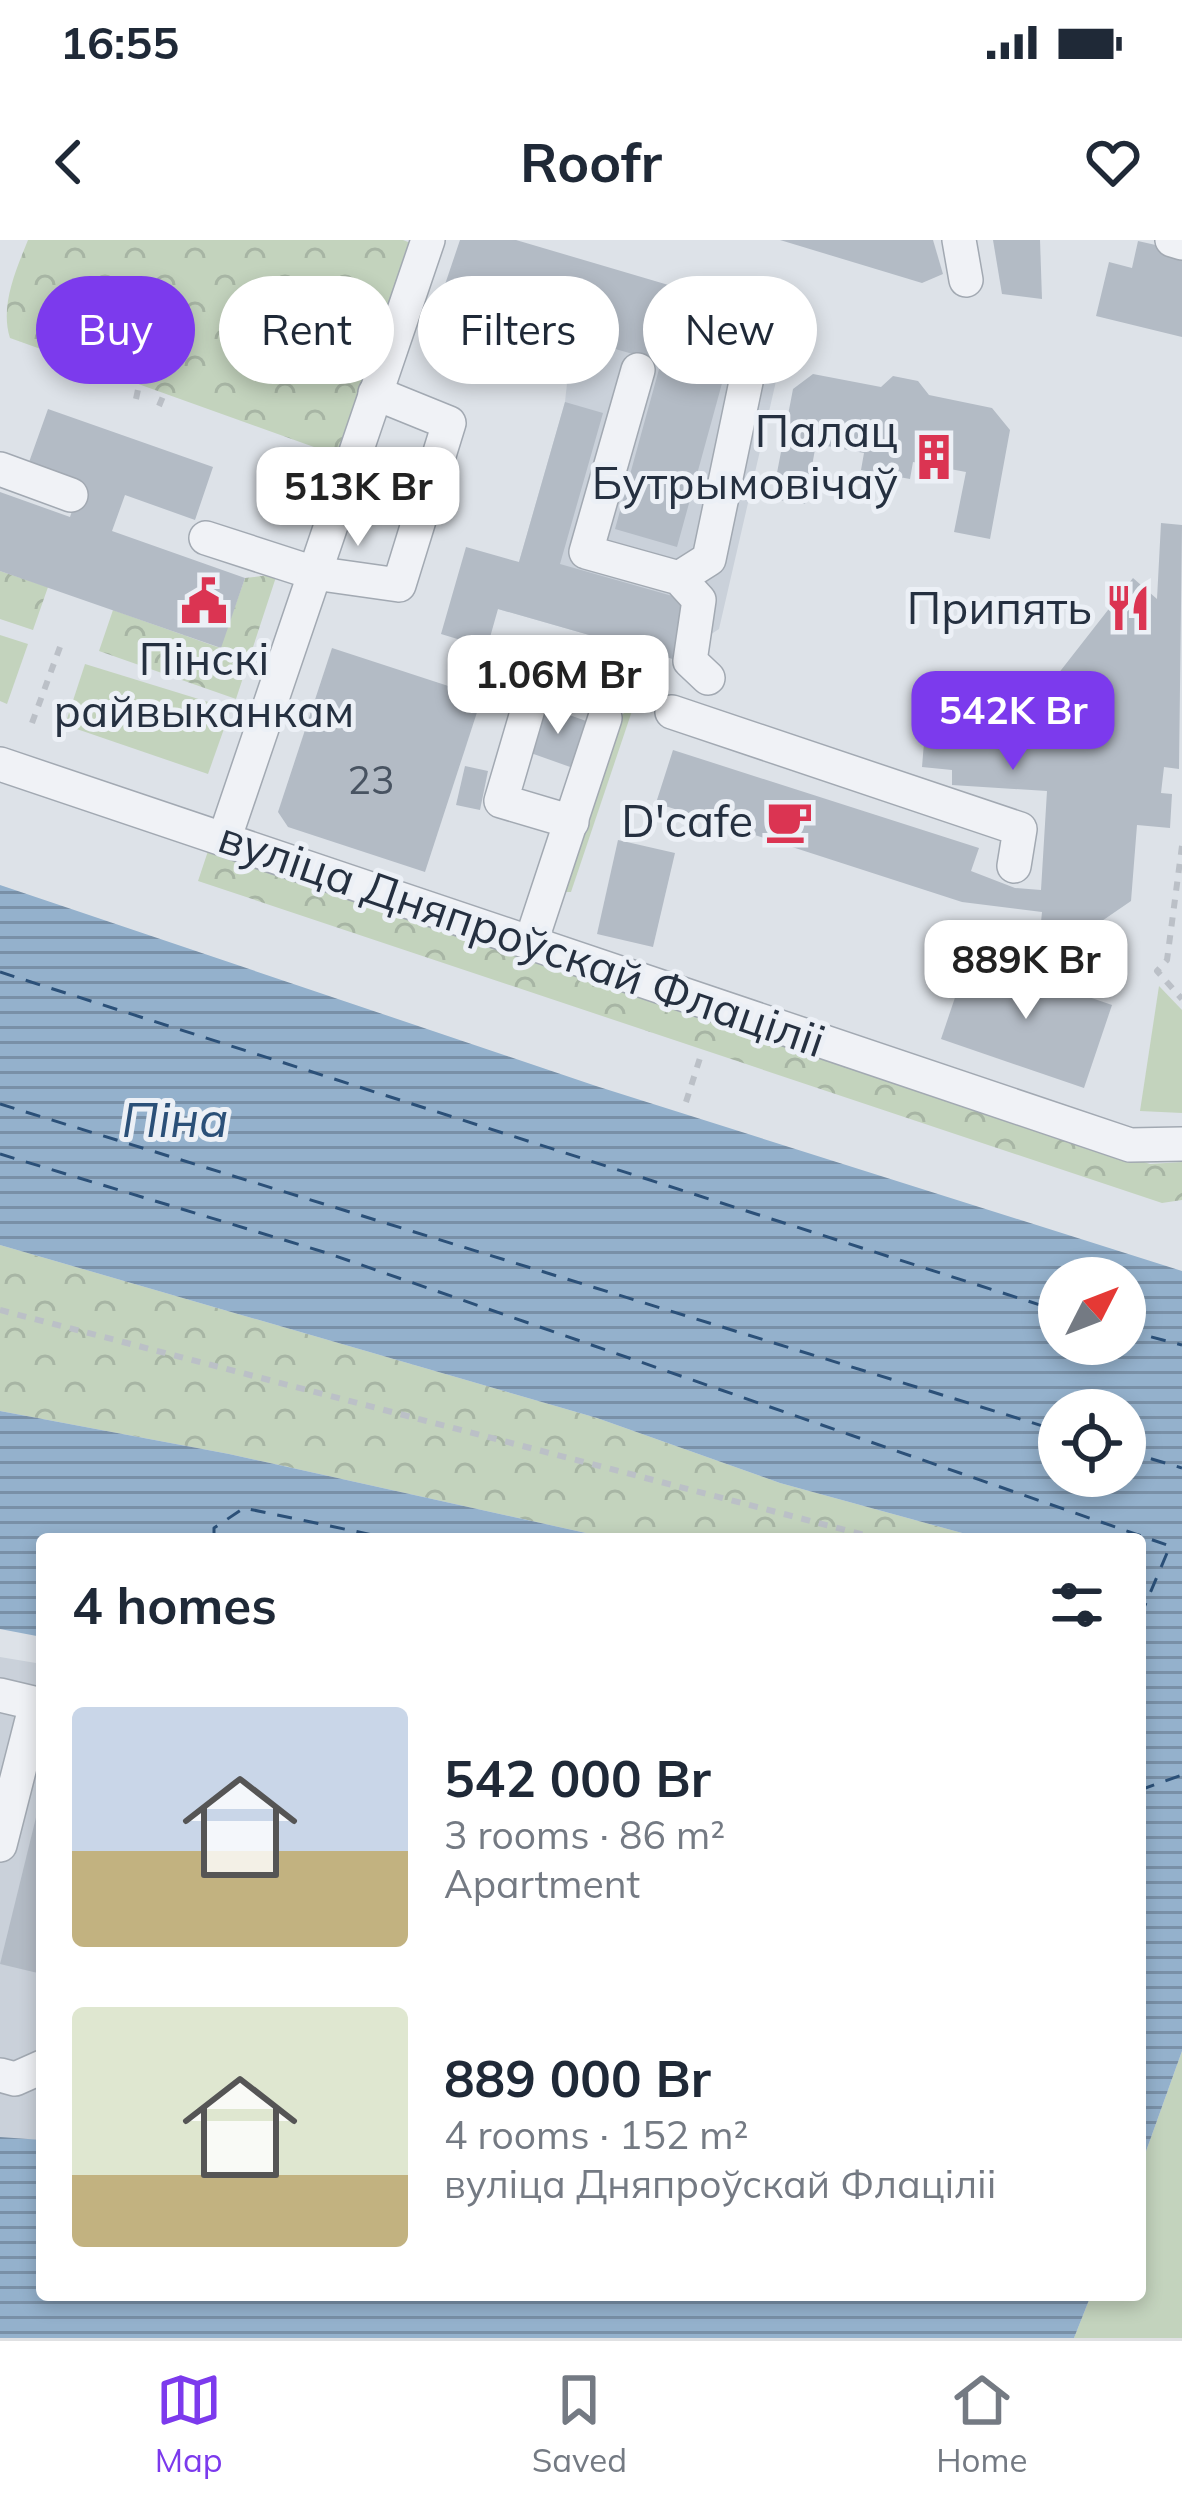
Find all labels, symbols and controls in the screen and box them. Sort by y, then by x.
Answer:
text: 16:55 [60,14,179,70]
text: Roofr [520,128,662,196]
icon: back [36,129,102,195]
icon: heart [1080,129,1146,195]
chip: Buy [36,276,195,384]
chip: Rent [219,276,394,384]
chip: Filters [418,276,619,384]
chip: New [643,276,817,384]
place label: Палац Бутрымовічаў [592,402,898,510]
building icon: Палац Бутрымовічаў [909,432,959,482]
pin: 513K Br [247,447,469,549]
text: 513K Br [283,461,433,510]
public building icon: Пінскі райвыканкам [179,576,229,626]
place label: Припять [907,579,1092,635]
restaurant icon: Припять [1103,583,1153,633]
place label: Пінскі райвыканкам [54,630,354,738]
pin: 1.06M Br [434,635,682,737]
text: 1.06M Br [475,649,641,698]
pin: 542K Br [902,671,1124,773]
text: 542K Br [938,685,1088,734]
house number: 23 [348,755,394,804]
place label: D'cafe [621,792,753,848]
cafe icon: D'cafe [764,796,814,846]
street label: вуліца Дняпроўскай Флаціліі [212,808,833,1068]
pin: 889K Br [915,920,1137,1022]
text: 889K Br [951,934,1101,983]
water label: Піна [122,1089,228,1149]
north arrow [1038,1257,1146,1365]
map controls [1038,1257,1146,1497]
button: locate [1038,1389,1146,1497]
icon: filters [1044,1572,1110,1638]
text: 4 homes [72,1573,277,1637]
text: 542 000 Br [444,1746,711,1810]
icon: home [168,1755,312,1899]
text: 3 rooms · 86 m² [444,1810,725,1859]
text: Apartment [444,1859,640,1908]
text: 889 000 Br [444,2046,711,2110]
icon: home [168,2055,312,2199]
text: 4 rooms · 152 m² [444,2110,748,2159]
text: вуліца Дняпроўскай Флаціліі [444,2159,996,2208]
tab: Map [155,2367,223,2480]
tab: Saved [532,2367,627,2480]
tab: Home [936,2367,1027,2480]

